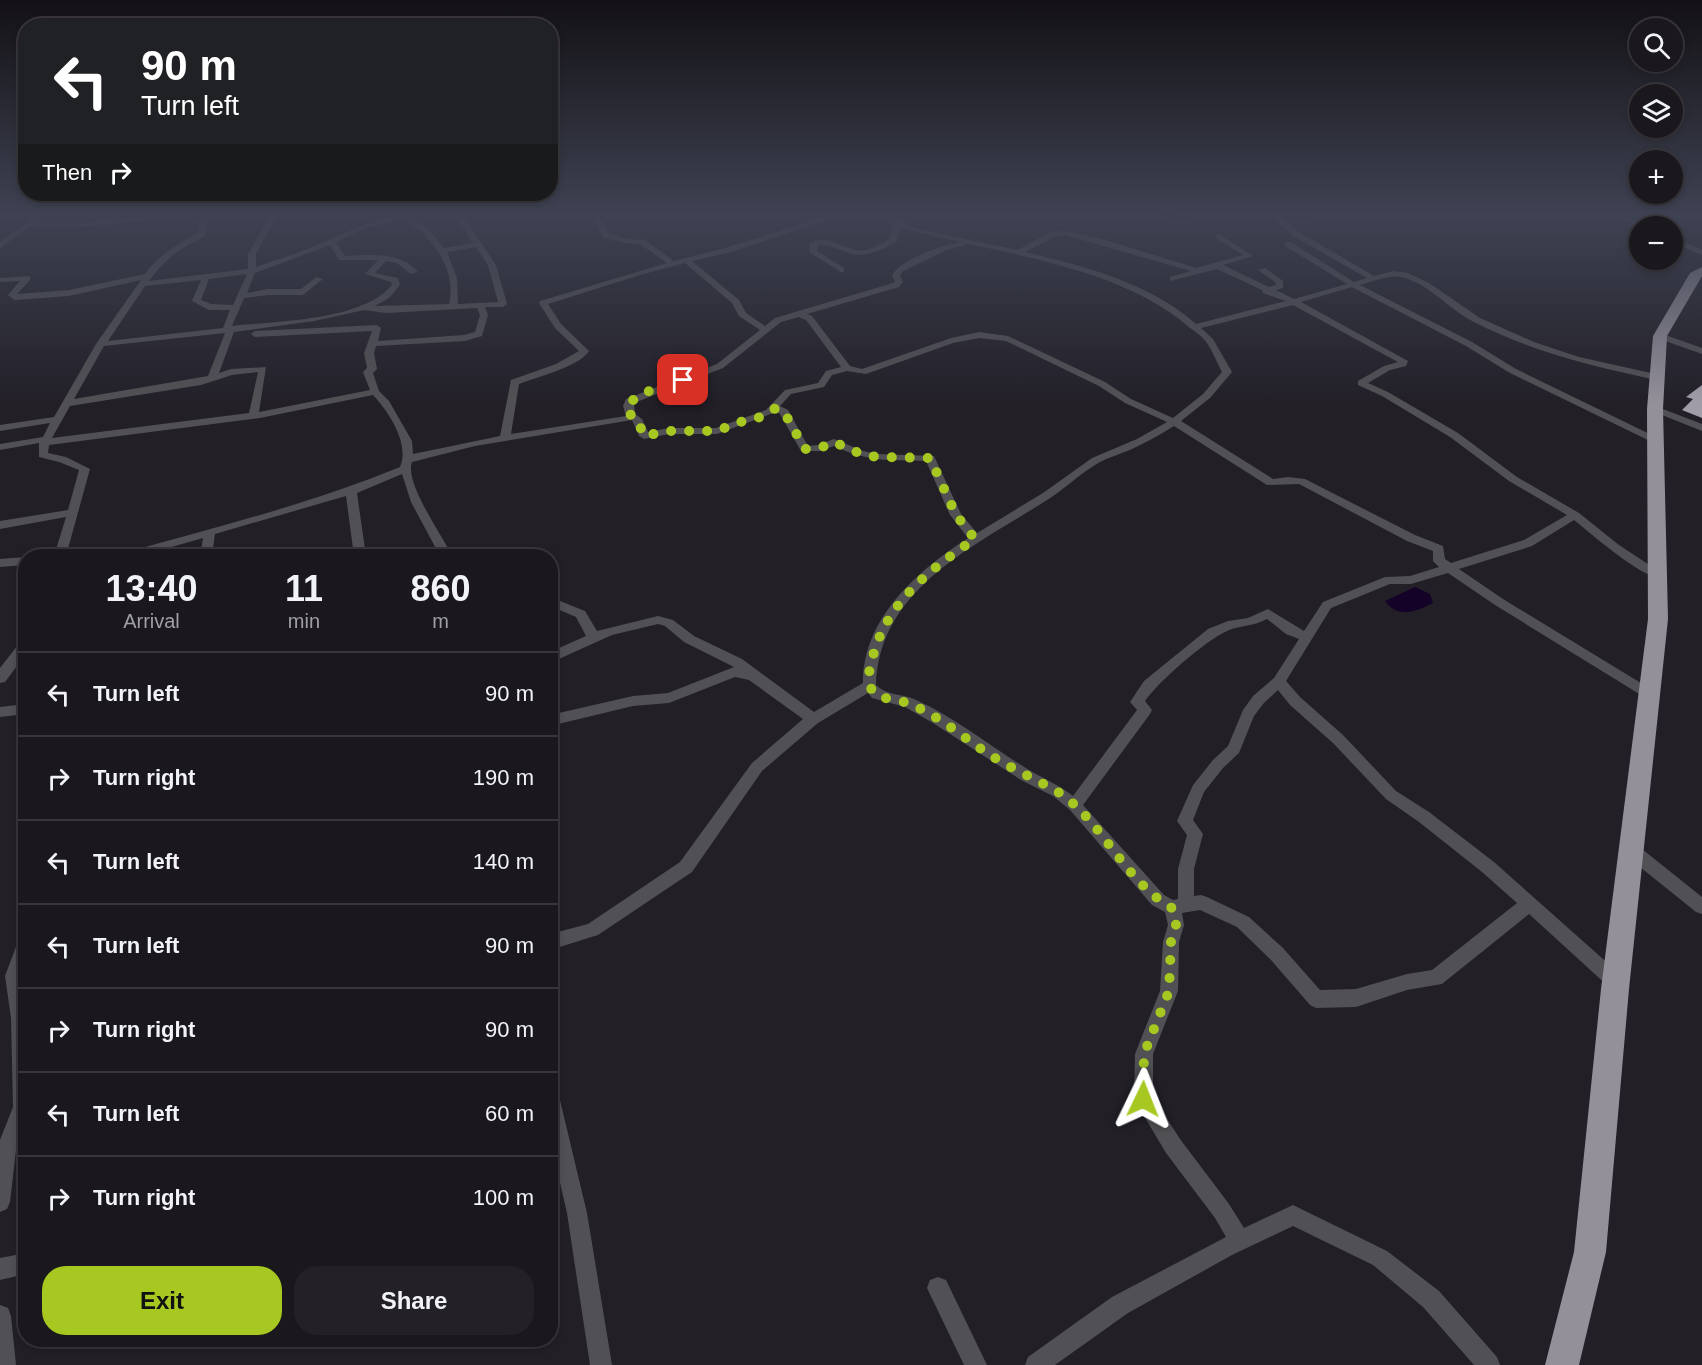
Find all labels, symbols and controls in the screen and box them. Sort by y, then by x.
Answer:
map controls [1629,18,1683,270]
button: search [1629,18,1683,72]
icon: left [42,42,120,120]
text: 90 m [141,42,237,89]
button: layers [1629,84,1683,138]
text: Turn left [141,91,239,121]
button: + [1629,150,1683,204]
icon: right [104,156,137,189]
text: Then [42,160,92,185]
button: − [1629,216,1683,270]
pin [657,354,708,405]
icon: arrive [666,363,699,396]
text: 13:40 [105,568,198,609]
text: 11 [285,568,323,609]
text: 860 [410,568,471,609]
text: Arrival [123,610,180,632]
text: min [288,610,320,632]
text: m [432,610,449,632]
icon: left [42,678,75,711]
text: Turn left [93,681,179,706]
text: 90 m [485,681,534,706]
icon: right [42,762,75,795]
text: Turn right [93,765,195,790]
text: 190 m [473,765,534,790]
icon: left [42,846,75,879]
text: Turn left [93,849,179,874]
text: 140 m [473,849,534,874]
icon: left [42,930,75,963]
text: Turn left [93,933,179,958]
text: 90 m [485,933,534,958]
icon: right [42,1014,75,1047]
text: Turn right [93,1017,195,1042]
text: 90 m [485,1017,534,1042]
position arrow [1111,1067,1175,1131]
icon: left [42,1098,75,1131]
text: Turn left [93,1101,179,1126]
text: 60 m [485,1101,534,1126]
icon: right [42,1182,75,1215]
text: Turn right [93,1185,195,1210]
text: 100 m [473,1185,534,1210]
button: Exit [42,1266,282,1335]
button: Share [294,1266,534,1335]

